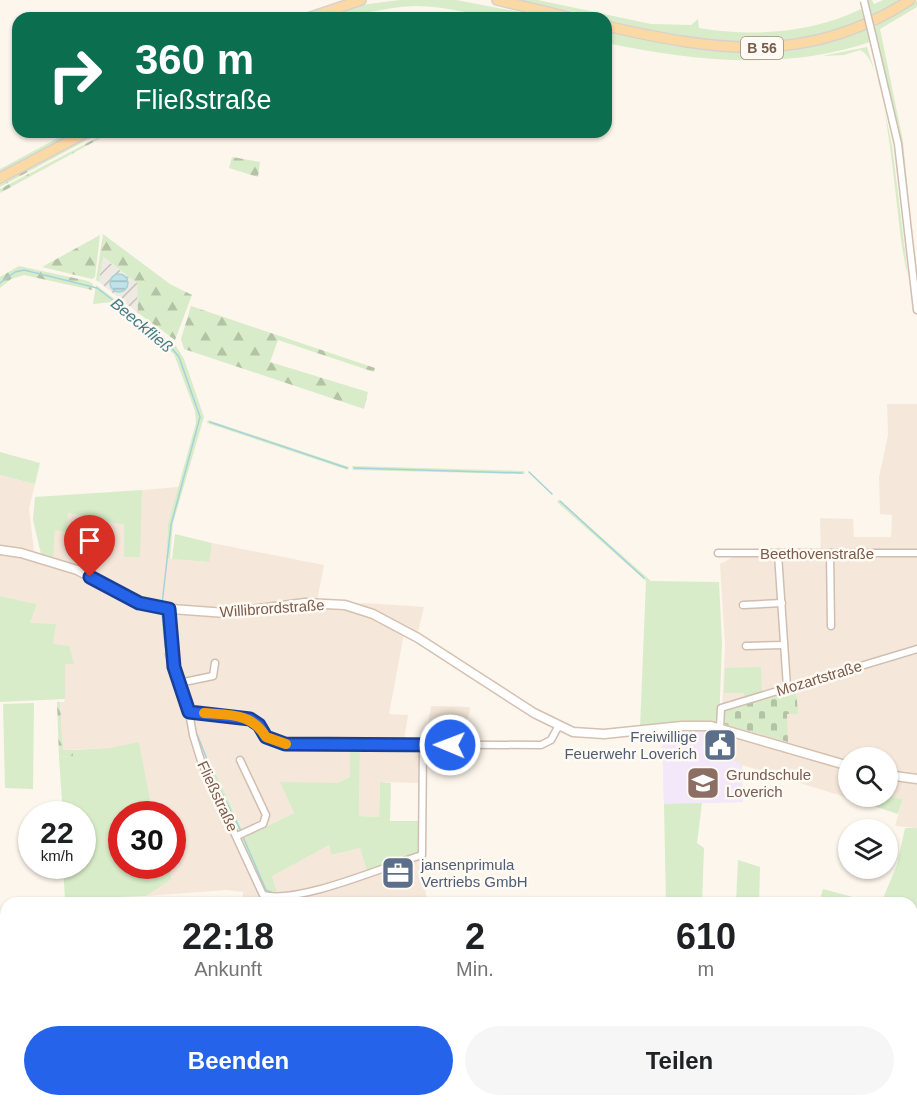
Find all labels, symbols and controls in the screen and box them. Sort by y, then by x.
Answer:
icon: right [36,36,114,114]
text: 360 m [135,36,254,83]
road number: B 56 [741,37,783,59]
text: Fließstraße [135,85,272,115]
water label: Beeckfließ [108,294,176,356]
pin [64,515,115,577]
icon: arrive [73,524,106,557]
street label: Beethovenstraße [760,545,874,562]
street label: Willibrordstraße [219,596,325,620]
street label: Mozartstraße [774,657,864,699]
position arrow [418,713,482,777]
public building icon: Freiwillige Feuerwehr Loverich [702,727,738,763]
place label: Freiwillige Feuerwehr Loverich [564,728,697,762]
map controls [838,747,898,879]
button: search [838,747,898,807]
street label: Fließstraße [194,758,242,834]
school or university icon: Grundschule Loverich [685,765,721,801]
place label: Grundschule Loverich [726,766,811,800]
speed limit sign: 30 [108,801,186,879]
text: 22 [40,816,74,849]
button: layers [838,819,898,879]
text: km/h [41,847,73,864]
office icon: jansenprimula Vertriebs GmbH [380,855,416,891]
place label: jansenprimula Vertriebs GmbH [420,856,528,890]
text: 22:18 [182,916,274,957]
text: 2 [465,916,485,957]
text: 610 [676,916,736,957]
text: Ankunft [194,958,262,980]
text: Min. [456,958,494,980]
text: m [698,958,714,980]
button: Beenden [24,1026,453,1095]
button: Teilen [465,1026,894,1095]

